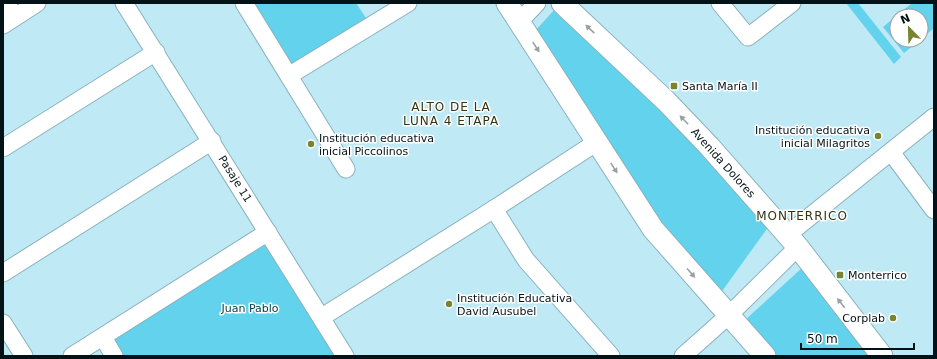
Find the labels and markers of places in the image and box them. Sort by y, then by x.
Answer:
place label: Santa María II [682,80,758,93]
marker: Santa María II [669,81,679,91]
place label: Institución educativa inicial Milagritos [755,124,870,150]
marker: Institución educativa inicial Milagritos [873,131,883,141]
place label: Institución educativa inicial Piccolinos [319,132,434,158]
marker: Institución educativa inicial Piccolinos [306,139,316,149]
place label: Monterrico [848,269,907,282]
marker: Monterrico [835,270,845,280]
place label: Institución Educativa David Ausubel [457,292,572,318]
marker: Institución Educativa David Ausubel [444,299,454,309]
place label: Corplab [842,312,885,325]
marker: Corplab [888,313,898,323]

